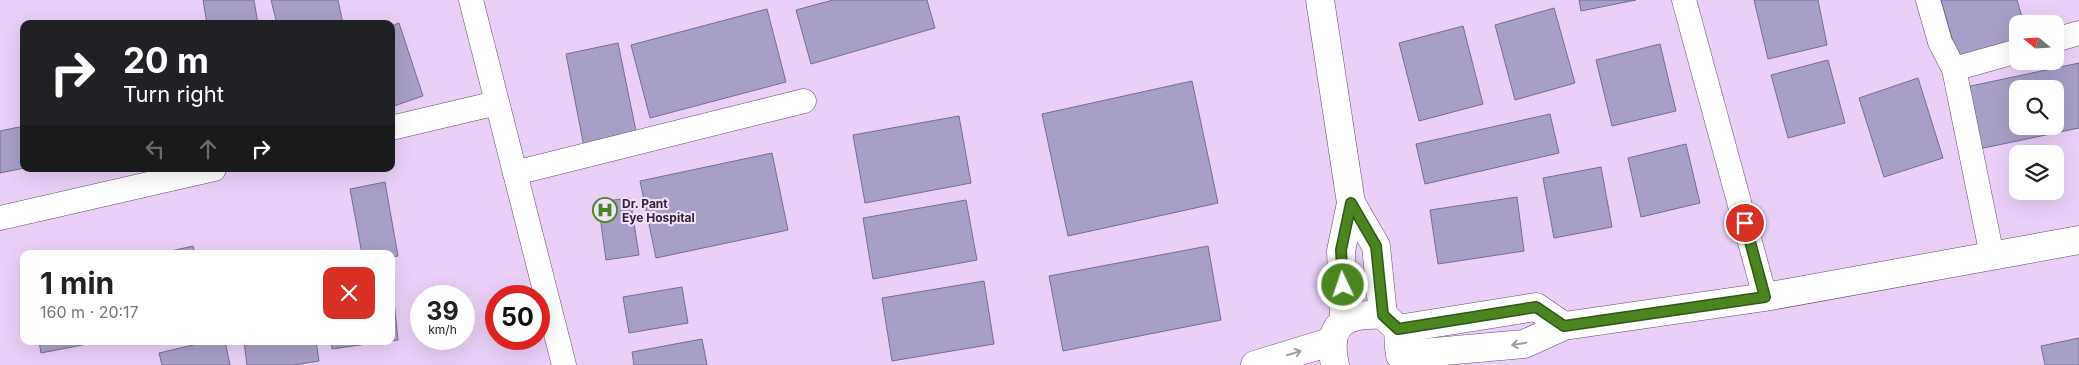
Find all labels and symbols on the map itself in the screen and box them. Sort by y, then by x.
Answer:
north arrow [2009,15,2064,70]
place label: Dr. Pant Eye Hospital [622,196,695,225]
hospital icon: Dr. Pant Eye Hospital [592,197,618,223]
pin [1724,202,1766,244]
position arrow [1316,258,1368,310]
speed limit sign: 50 [485,285,550,350]
one-way arrow [1512,339,1528,349]
one-way arrow [1285,348,1301,358]

